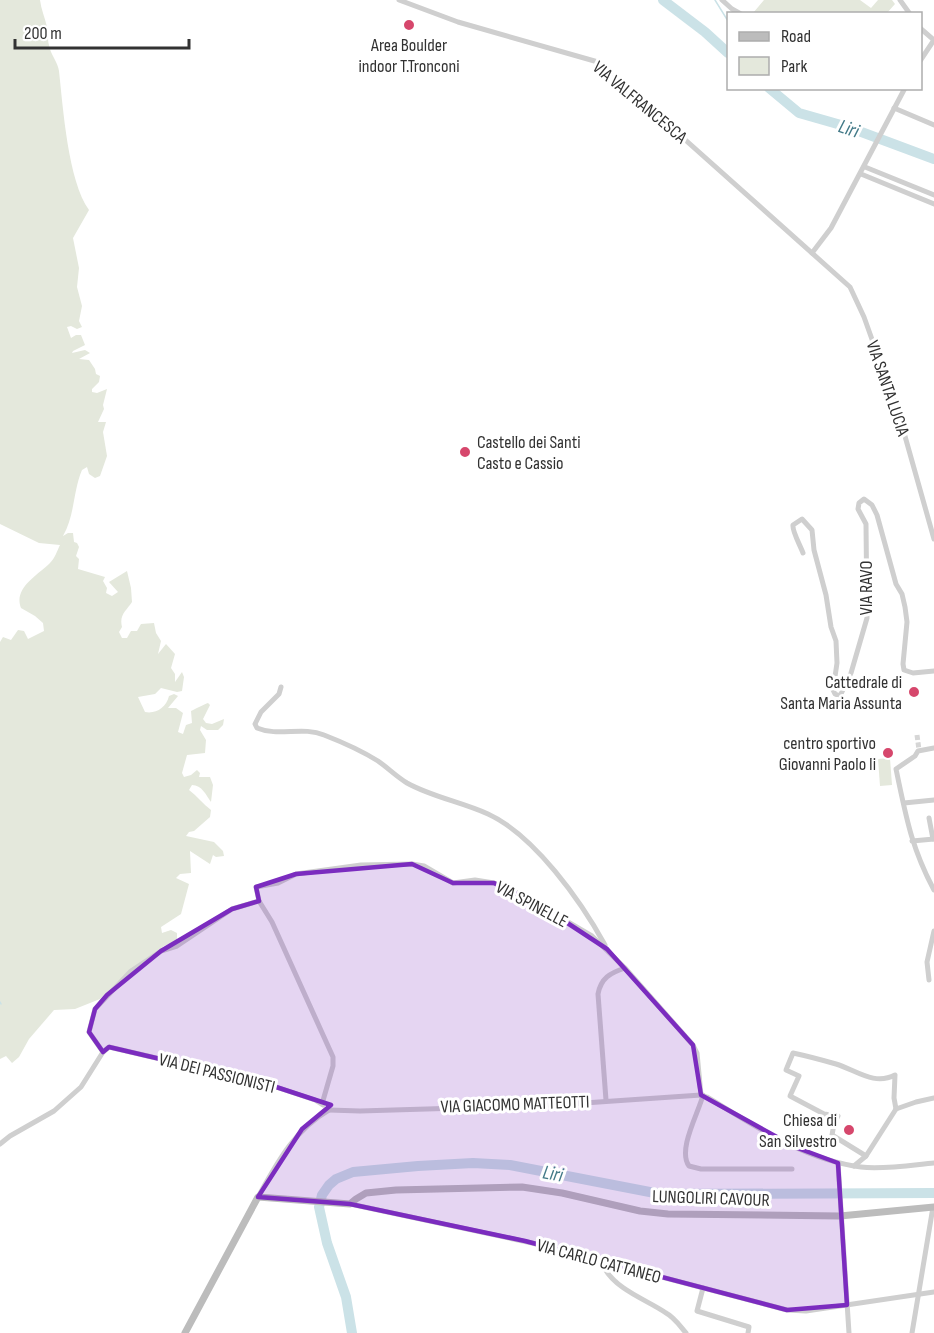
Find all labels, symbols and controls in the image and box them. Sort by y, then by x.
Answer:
scale bar [15,12,189,50]
legend [727,12,922,90]
marker: Area Boulder indoor T.Tronconi [402,18,416,32]
text: 200 m [24,23,62,44]
text: Road [781,26,811,47]
place label: Area Boulder indoor T.Tronconi [359,35,460,77]
text: Park [781,56,807,77]
street label: VIA VALFRANCESCA [588,57,691,148]
water label: Liri [835,114,863,144]
street label: VIA SANTA LUCIA [861,338,914,439]
place label: Castello dei Santi Casto e Cassio [477,432,581,474]
marker: Castello dei Santi Casto e Cassio [458,445,472,459]
street label: VIA RAVO [856,561,877,615]
place label: Cattedrale di Santa Maria Assunta [780,672,902,714]
marker: Cattedrale di Santa Maria Assunta [907,685,921,699]
place label: centro sportivo Giovanni Paolo Ii [779,733,876,775]
marker: centro sportivo Giovanni Paolo Ii [881,746,895,760]
street label: VIA SPINELLE [492,877,571,932]
street label: VIA DEI PASSIONISTI [157,1049,277,1098]
street label: VIA GIACOMO MATTEOTTI [440,1091,590,1118]
place label: Chiesa di San Silvestro [759,1110,837,1152]
marker: Chiesa di San Silvestro [842,1123,856,1137]
water label: Liri [541,1160,566,1188]
street label: LUNGOLIRI CAVOUR [652,1186,770,1211]
street label: VIA CARLO CATTANEO [534,1235,663,1288]

